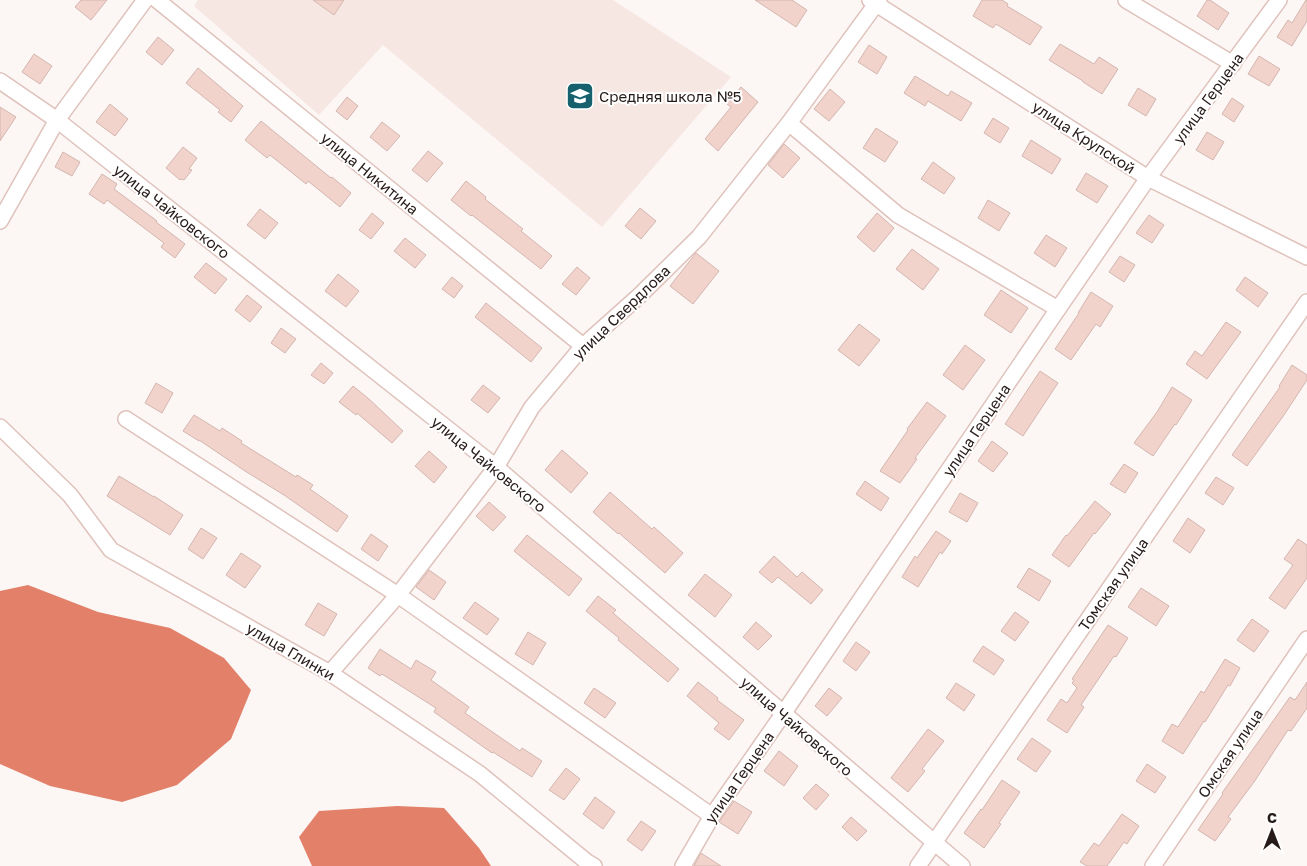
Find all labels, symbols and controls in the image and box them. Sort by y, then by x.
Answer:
street label: улица Герцена [1169,49,1247,147]
school or university icon: Средняя школа №5 [565,81,595,111]
place label: Средняя школа №5 [599,87,742,105]
street label: улица Крупской [1029,97,1139,177]
street label: улица Никитина [318,128,422,218]
street label: улица Чайковского [110,160,234,262]
street label: улица Свердлова [569,261,673,363]
street label: улица Герцена [938,380,1014,480]
street label: улица Чайковского [428,412,550,516]
street label: Томская улица [1074,534,1152,634]
street label: улица Глинки [243,618,339,684]
street label: улица Чайковского [737,672,857,780]
street label: Омская улица [1194,705,1266,801]
street label: улица Герцена [701,728,777,826]
north arrow [1247,806,1297,856]
text: С [1267,809,1277,826]

